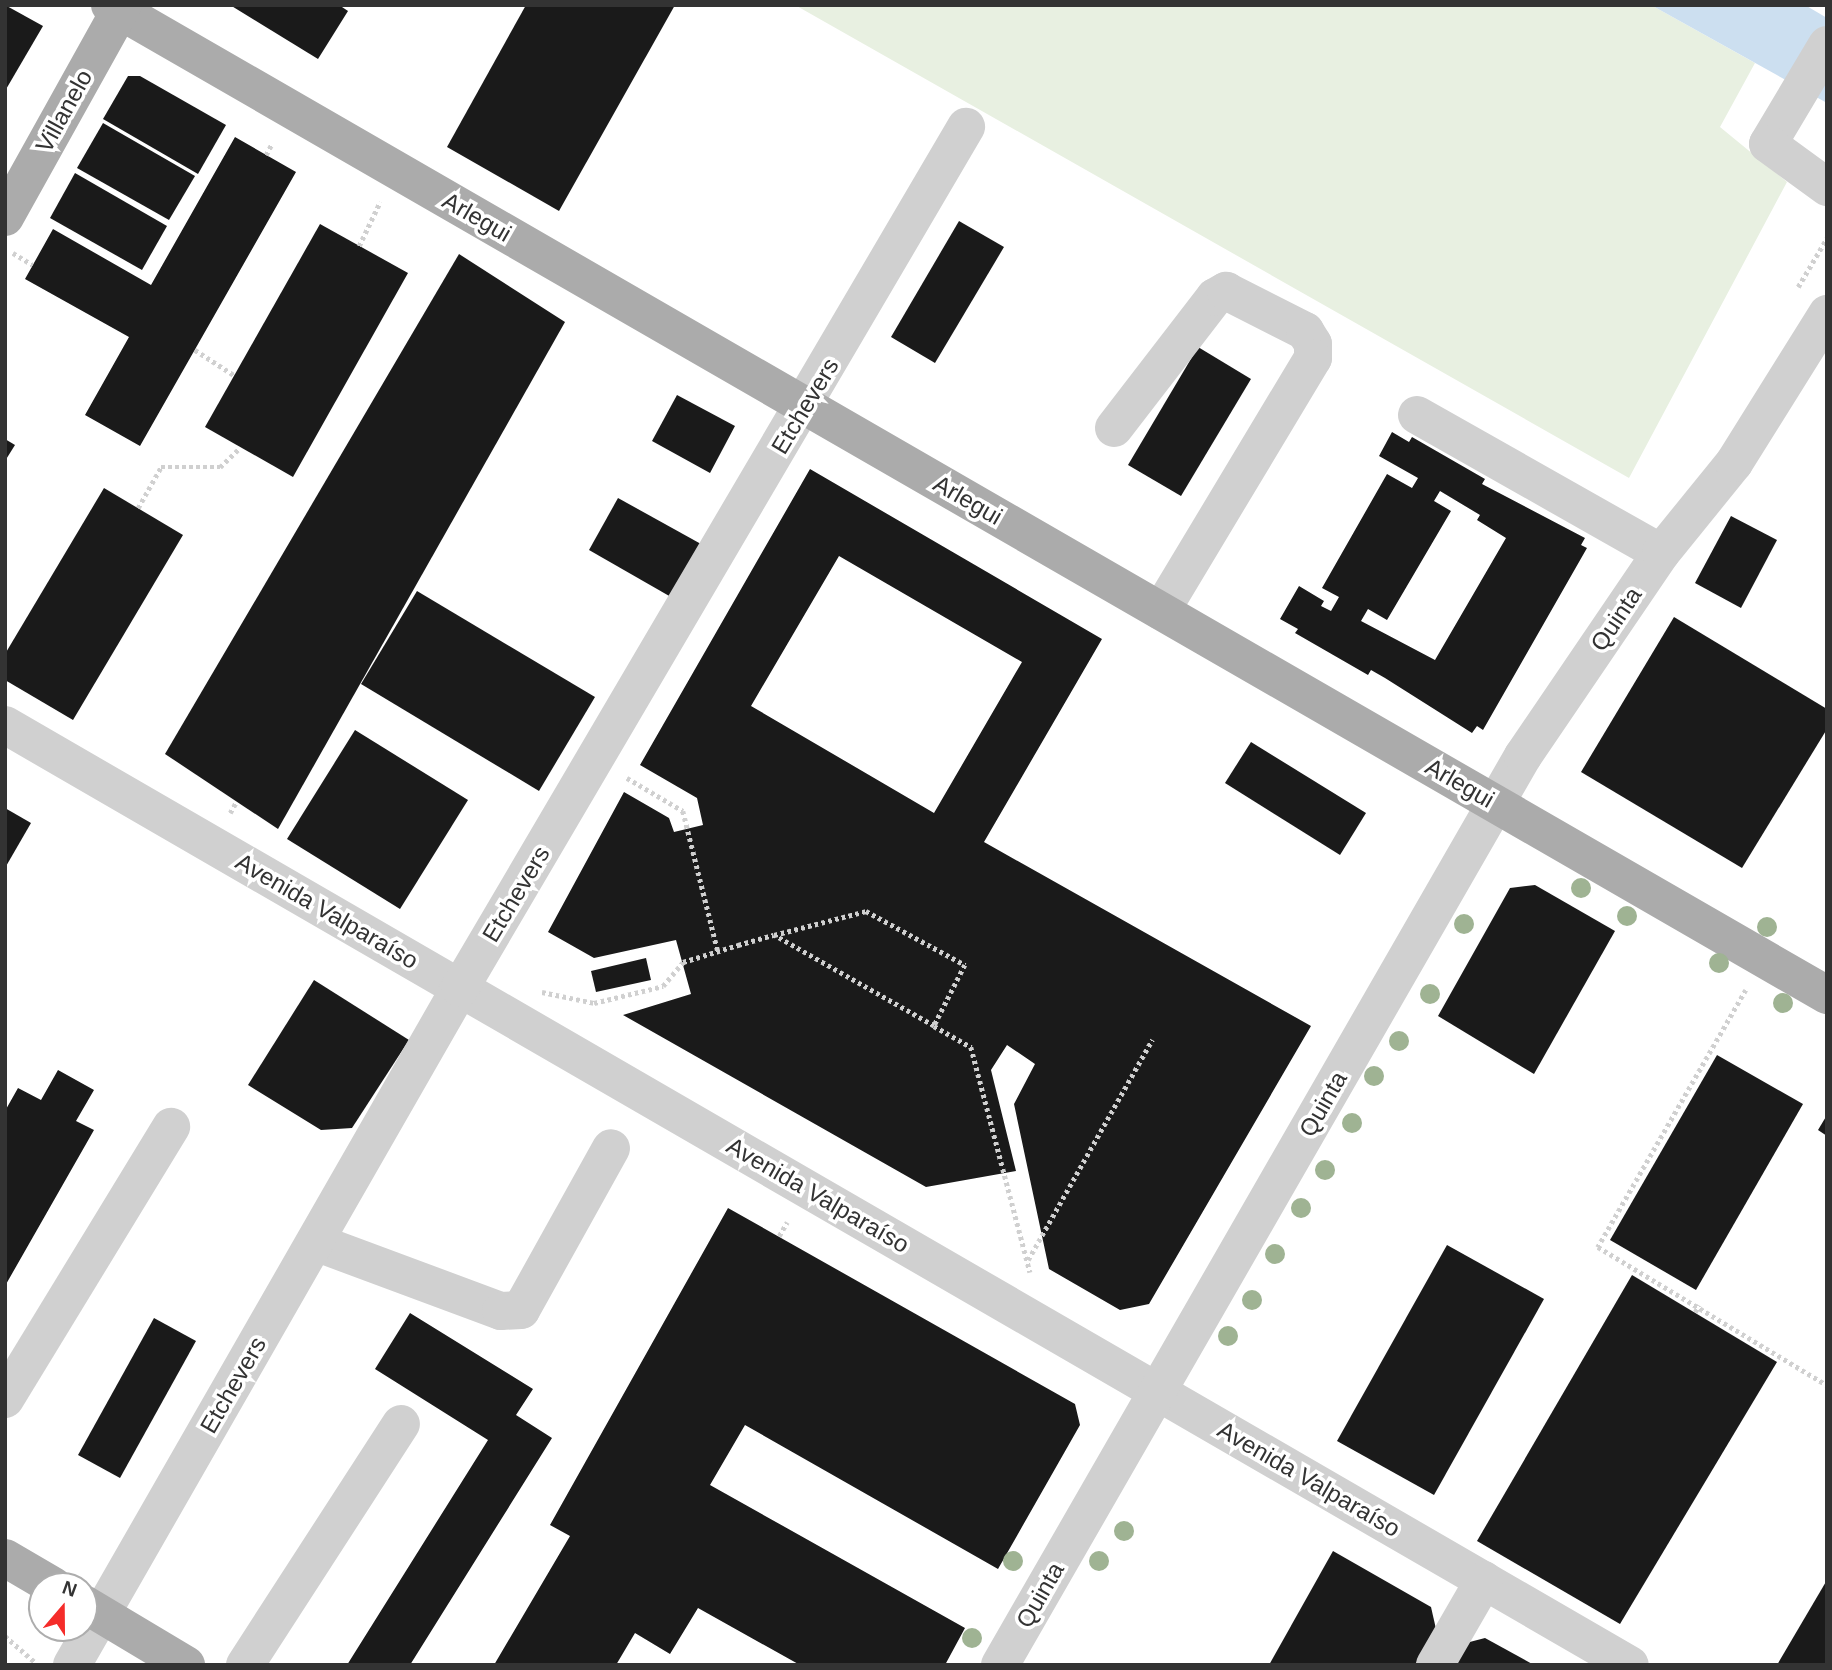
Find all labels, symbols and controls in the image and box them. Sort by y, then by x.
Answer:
street label: Villanelo [30,65,98,157]
street label: Arlegui [437,186,517,248]
street label: Etchevers [765,353,845,459]
street label: Arlegui [928,469,1008,531]
street label: Quinta [1584,582,1648,656]
street label: Arlegui [1420,752,1500,814]
street label: Etchevers [476,841,556,947]
street label: Avenida Valparaíso [231,847,423,975]
street label: Quinta [1293,1066,1353,1142]
street label: Avenida Valparaíso [722,1131,914,1259]
street label: Etchevers [194,1332,272,1438]
street label: Avenida Valparaíso [1213,1415,1405,1543]
street label: Quinta [1010,1557,1070,1633]
north arrow [28,1572,98,1642]
text: N [60,1576,80,1601]

